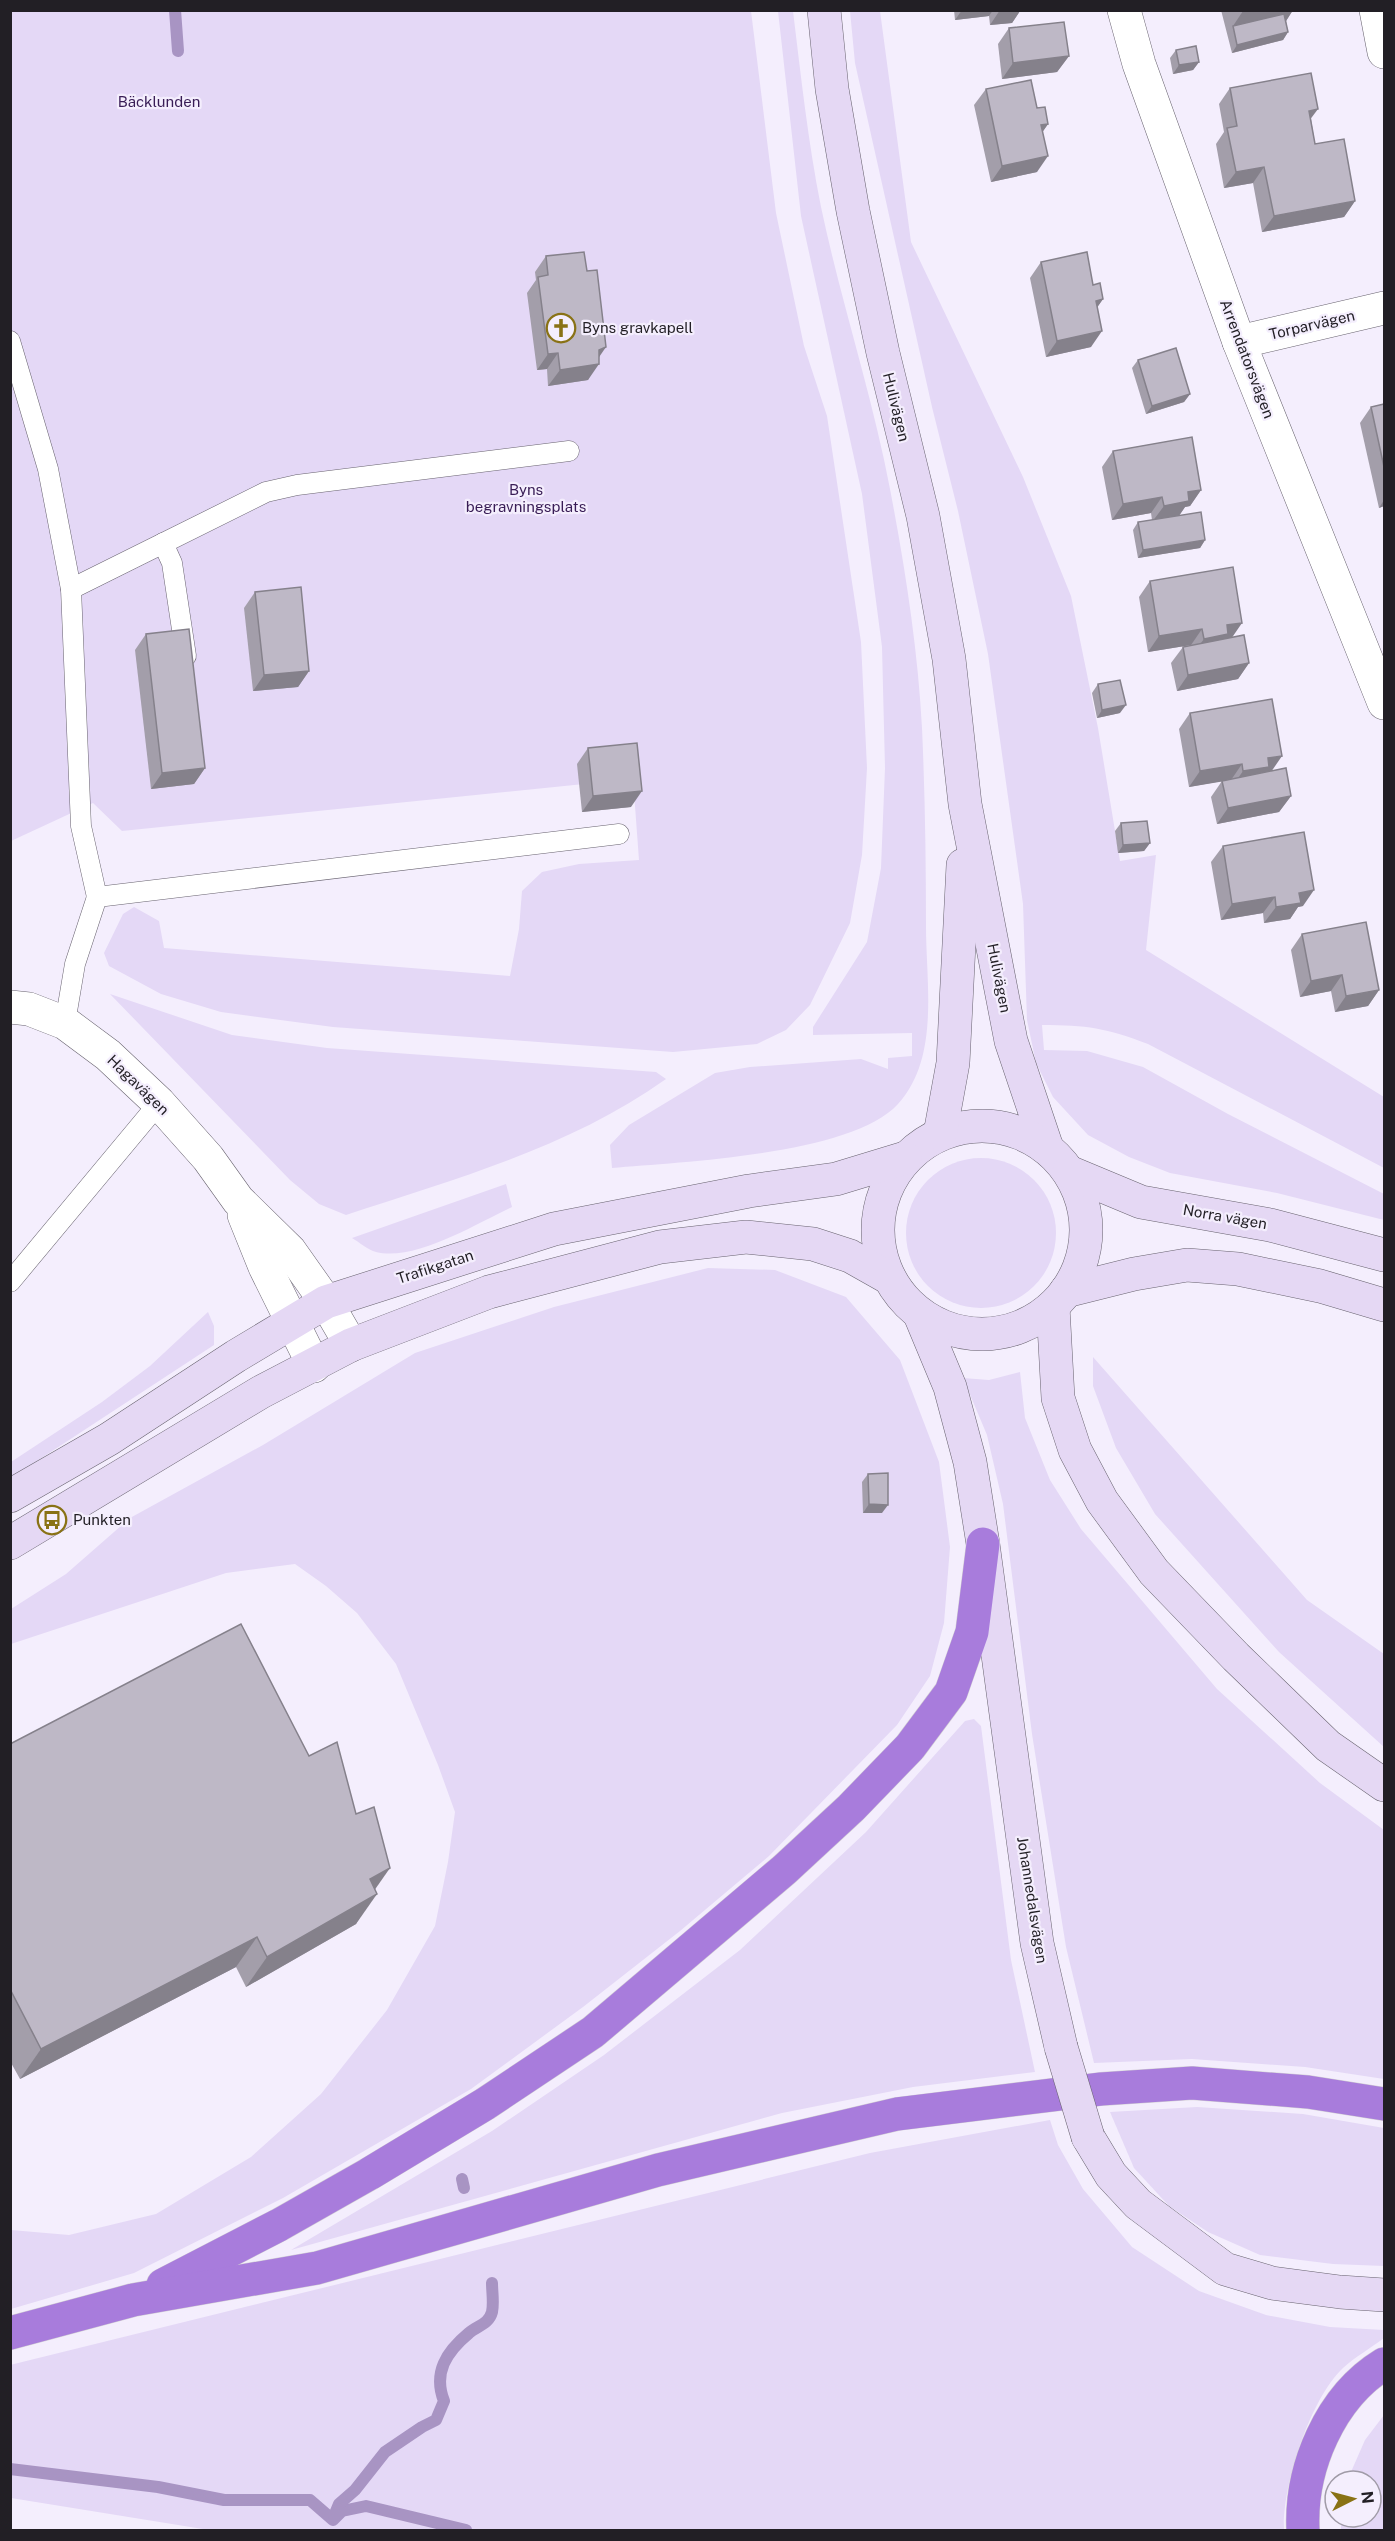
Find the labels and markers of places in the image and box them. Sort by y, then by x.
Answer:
church icon: Byns gravkapell [545,312,577,344]
place label: Byns gravkapell [582,319,693,336]
bus stop icon: Punkten [36,1504,68,1536]
place label: Punkten [73,1511,131,1528]

